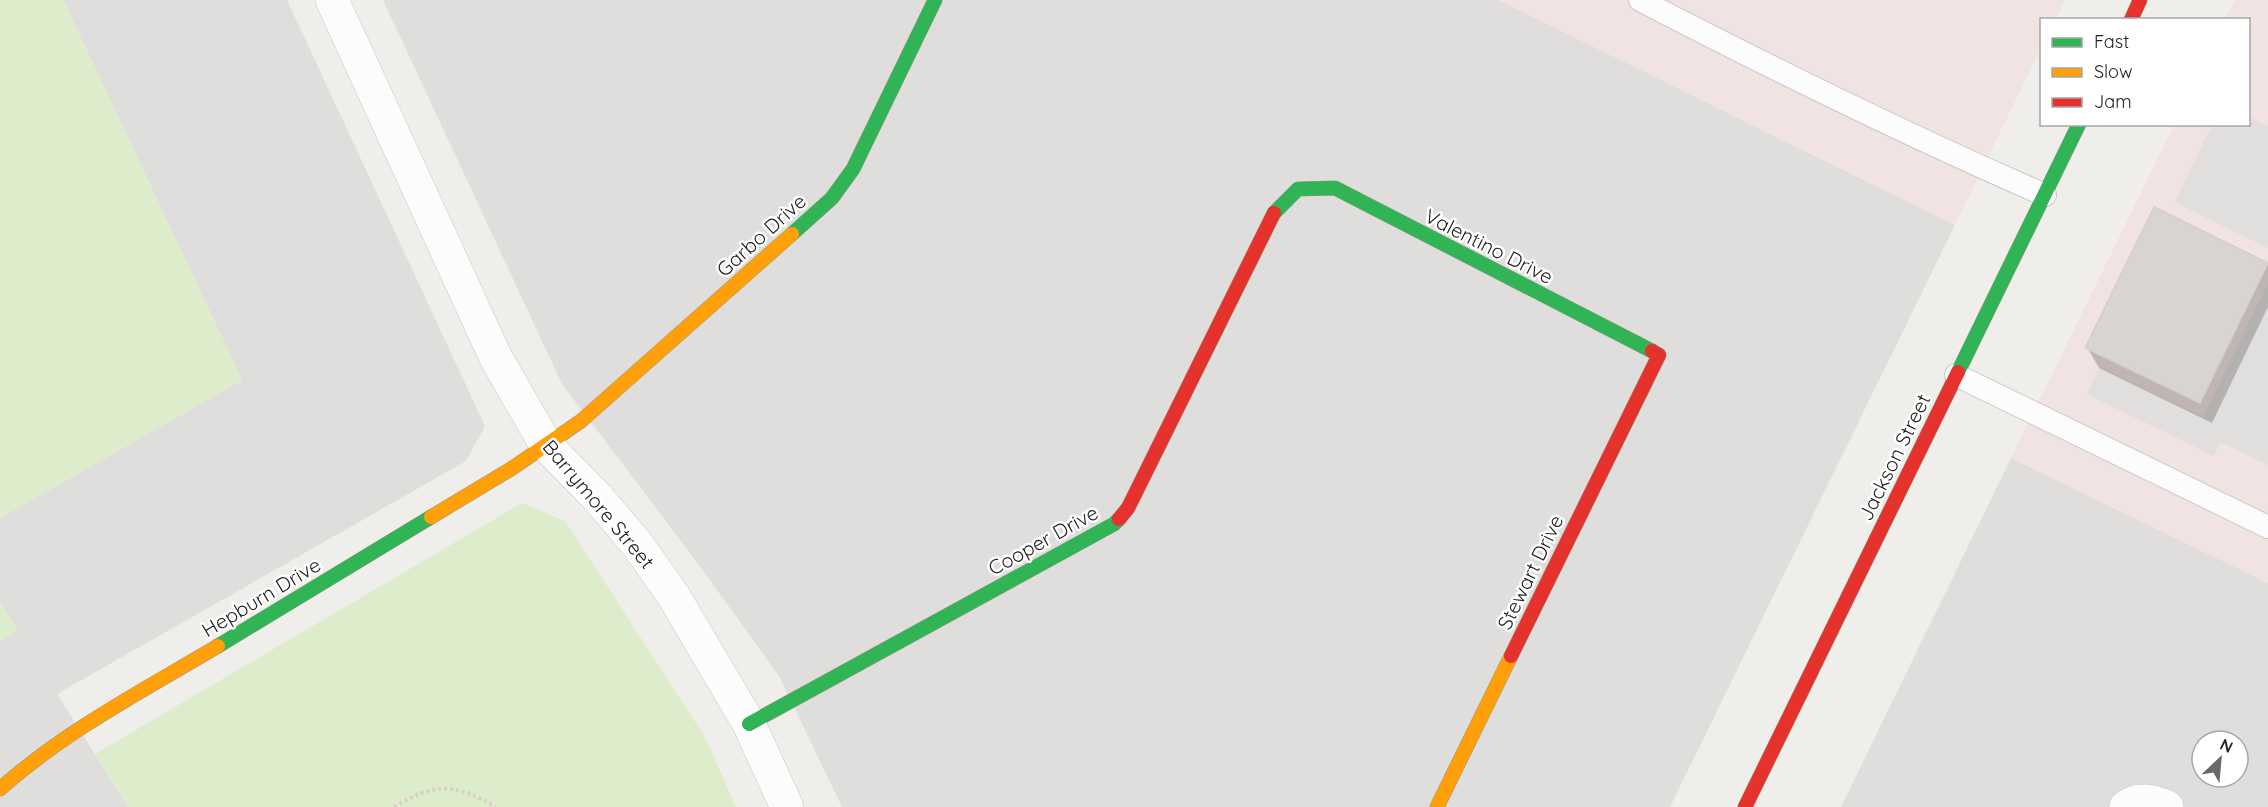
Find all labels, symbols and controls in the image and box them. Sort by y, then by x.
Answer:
legend [2040,18,2250,126]
text: Fast [2094,30,2129,53]
text: Slow [2094,60,2132,83]
text: Jam [2094,90,2132,113]
street label: Garbo Drive [711,188,811,282]
street label: Valentino Drive [1421,203,1557,289]
street label: Jackson Street [1853,389,1936,524]
street label: Barrymore Street [538,434,660,574]
street label: Cooper Drive [984,500,1102,580]
street label: Stewart Drive [1491,511,1569,633]
street label: Hepburn Drive [197,552,325,642]
north arrow [2190,729,2250,789]
text: N [2217,734,2236,757]

